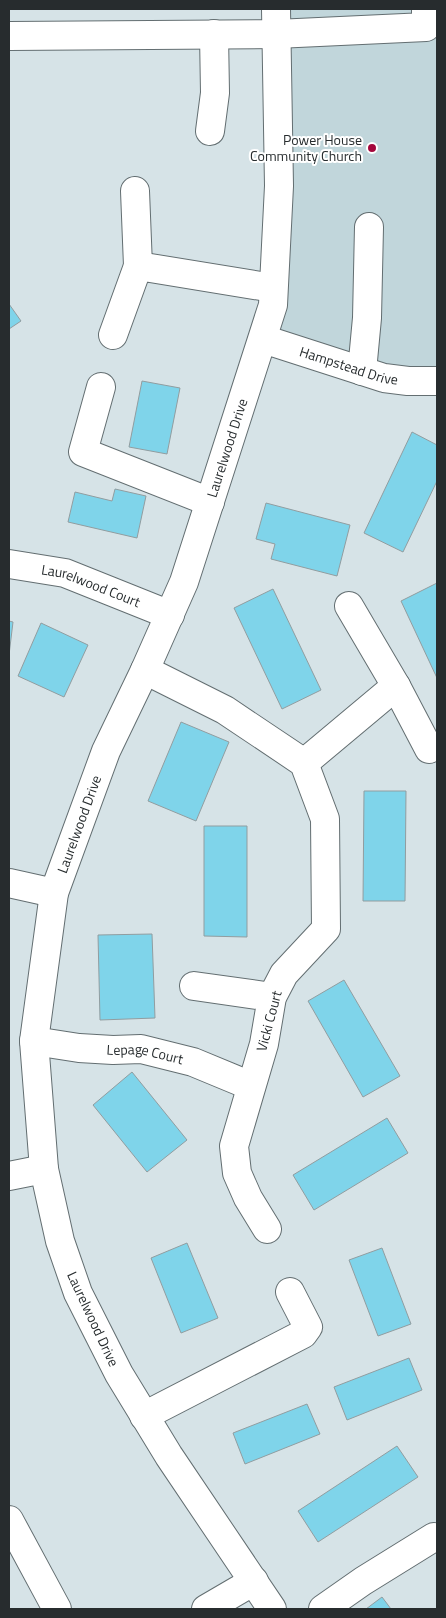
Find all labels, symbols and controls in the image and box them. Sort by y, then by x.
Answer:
place label: Power House Community Church [250,129,362,166]
marker: Power House Community Church [366,142,378,154]
street label: Hampstead Drive [297,340,399,390]
street label: Laurelwood Drive [201,396,252,500]
street label: Laurelwood Court [40,558,144,612]
street label: Laurelwood Drive [51,772,106,876]
street label: Vicki Court [250,988,287,1054]
street label: Lepage Court [106,1038,186,1069]
street label: Laurelwood Drive [62,1268,125,1370]

